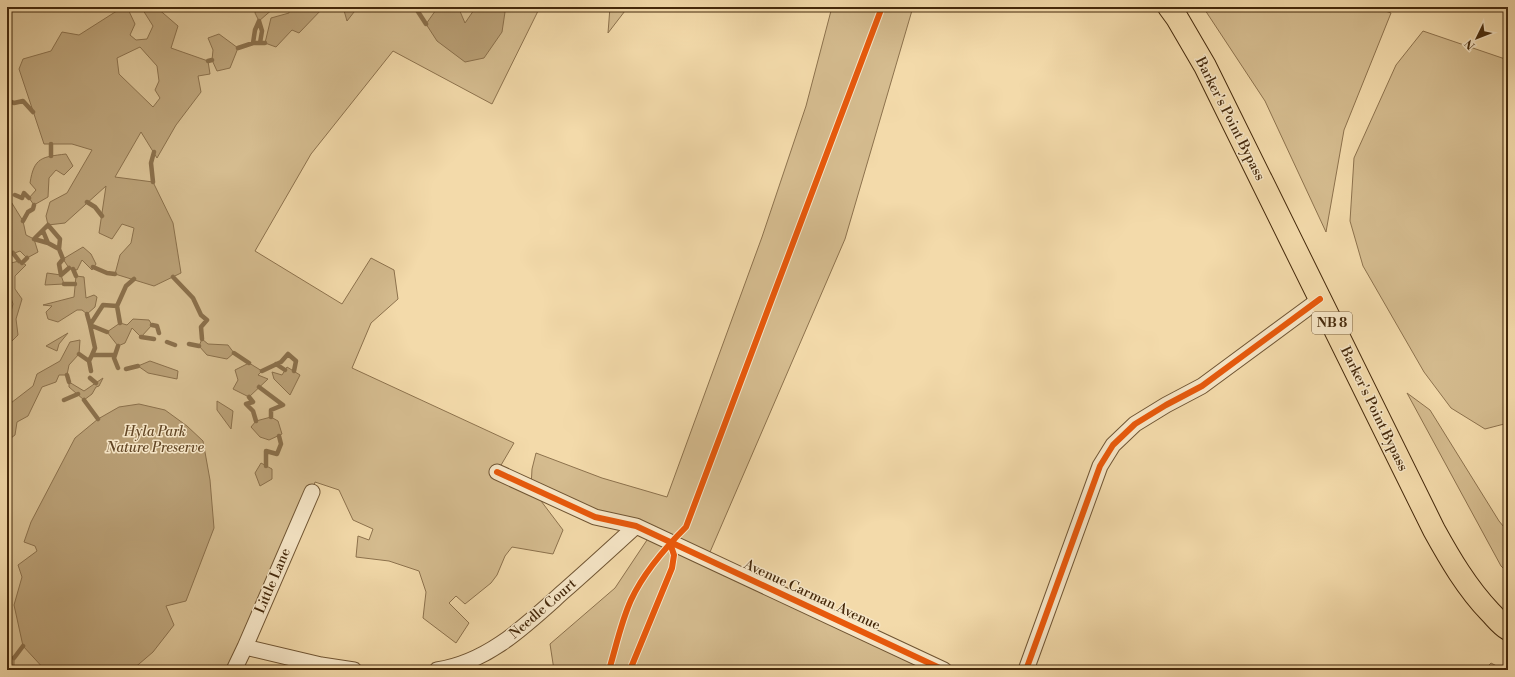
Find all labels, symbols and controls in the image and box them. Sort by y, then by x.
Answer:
north arrow [1457,18,1497,58]
text: N [1462,36,1479,52]
street label: Barker's Point Bypass [1191,53,1269,184]
road number: NB 8 [1312,312,1352,334]
street label: Barker's Point Bypass [1336,343,1412,474]
park label: Hyla Park Nature Preserve [105,423,205,457]
street label: Little Lane [251,545,295,617]
street label: Avenue Carman Avenue [740,555,883,635]
street label: Needle Court [506,575,580,643]

